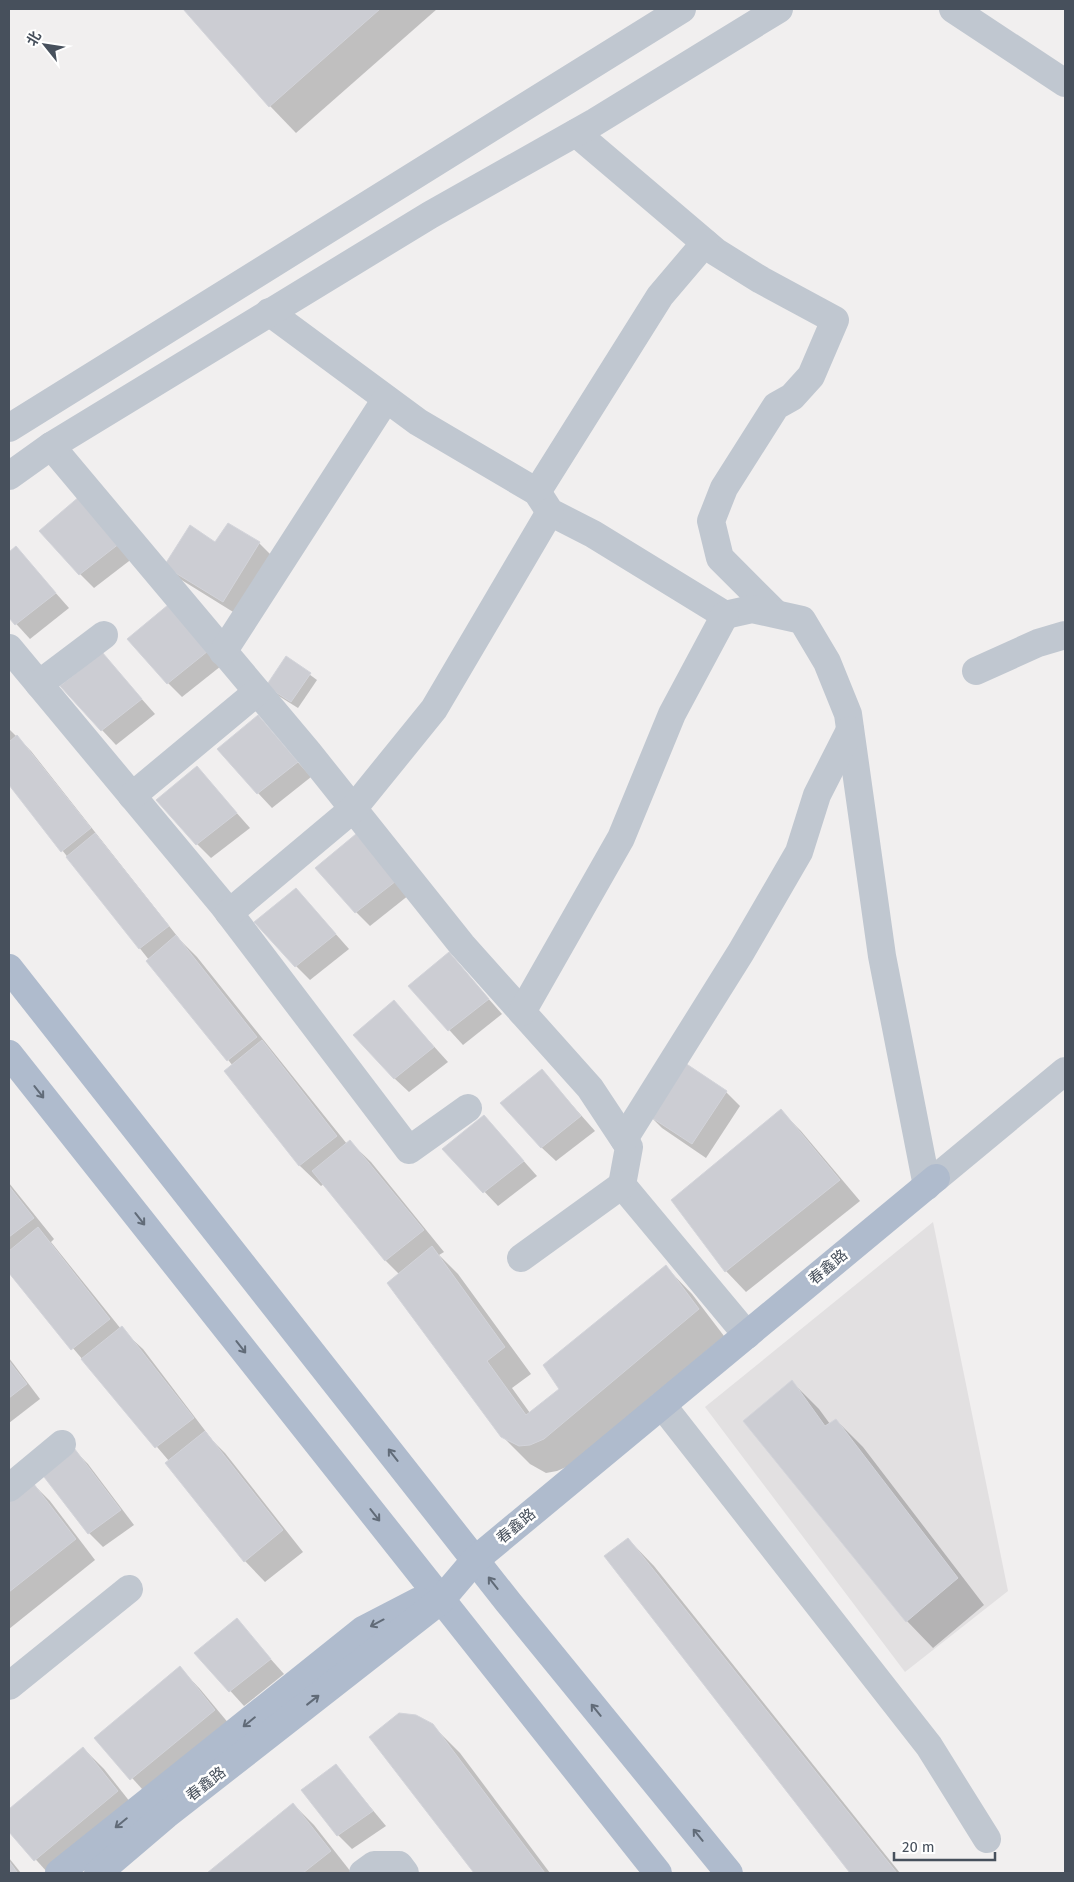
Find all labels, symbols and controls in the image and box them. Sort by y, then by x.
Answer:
north arrow [20,20,70,70]
text: 北 [23,28,45,49]
one-way arrow [34,1085,44,1099]
one-way arrow [135,1212,145,1226]
street label: 春鑫路 [805,1246,851,1288]
one-way arrow [235,1340,246,1353]
one-way arrow [388,1449,399,1462]
street label: 春鑫路 [493,1505,539,1547]
one-way arrow [369,1508,380,1521]
one-way arrow [488,1577,499,1590]
one-way arrow [370,1619,385,1628]
one-way arrow [306,1695,320,1705]
one-way arrow [590,1703,601,1716]
one-way arrow [242,1716,255,1727]
street label: 春鑫路 [183,1763,229,1805]
one-way arrow [115,1818,128,1829]
one-way arrow [693,1829,704,1842]
scale bar [894,1830,995,1862]
text: 20 m [902,1838,935,1856]

